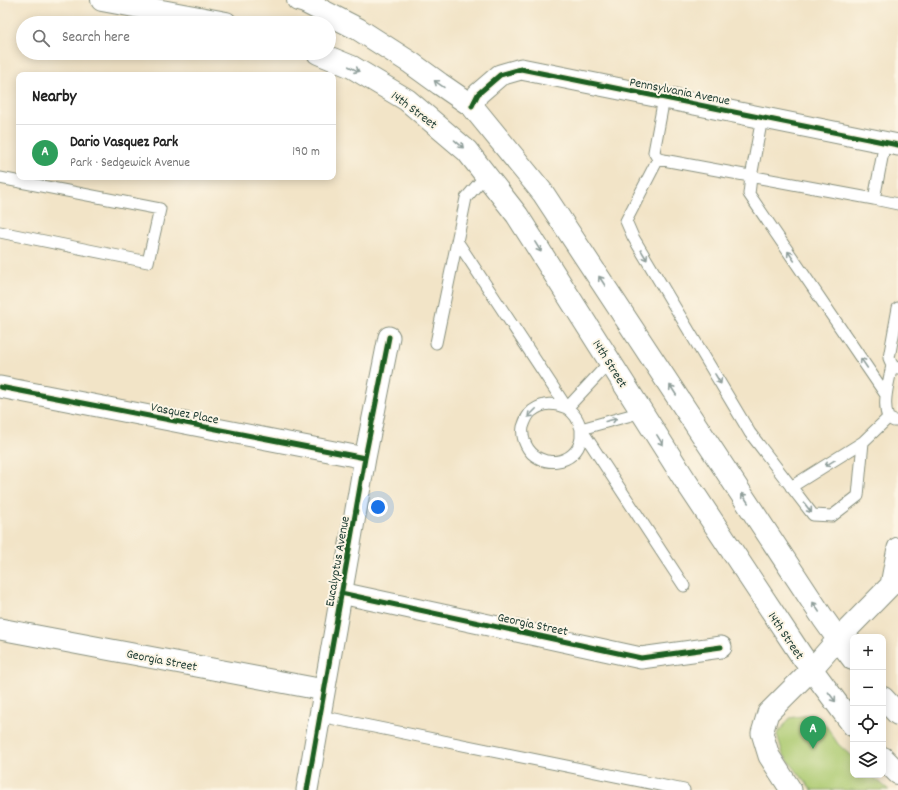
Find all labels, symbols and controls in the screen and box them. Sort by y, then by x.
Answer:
search box [16,16,336,60]
icon: search [30,27,52,49]
text: Search here [62,27,130,49]
one-way arrow [348,65,360,73]
street label: Pennsylvania Avenue [628,73,732,112]
one-way arrow [434,80,445,88]
text: Nearby [32,86,76,110]
street label: 14th Street [386,87,441,135]
text: Dario Vasquez Park [70,132,178,154]
one-way arrow [454,140,464,149]
text: A [41,143,49,162]
text: 190 m [292,143,320,162]
text: Park · Sedgewick Avenue [70,154,190,173]
one-way arrow [533,242,542,253]
one-way arrow [640,249,648,260]
one-way arrow [787,250,795,261]
one-way arrow [597,276,606,287]
street label: 14th Street [587,337,631,392]
one-way arrow [860,358,868,369]
one-way arrow [714,373,722,385]
one-way arrow [669,385,677,396]
street label: Vasquez Place [149,399,220,430]
one-way arrow [527,408,537,418]
one-way arrow [605,416,618,424]
one-way arrow [656,434,664,446]
one-way arrow [824,459,836,467]
one-way arrow [741,493,749,504]
your location [368,497,388,517]
one-way arrow [803,503,812,514]
street label: Eucalyptus Avenue [321,514,356,608]
one-way arrow [812,602,820,613]
street label: Georgia Street [495,609,570,642]
street label: 14th Street [762,609,808,664]
map controls [850,634,886,778]
button: + [850,634,886,670]
street label: Georgia Street [125,645,199,678]
button: − [850,670,886,706]
one-way arrow [828,692,836,703]
button: locate [850,706,886,742]
pin: A [800,716,826,749]
button: layers [850,742,886,778]

